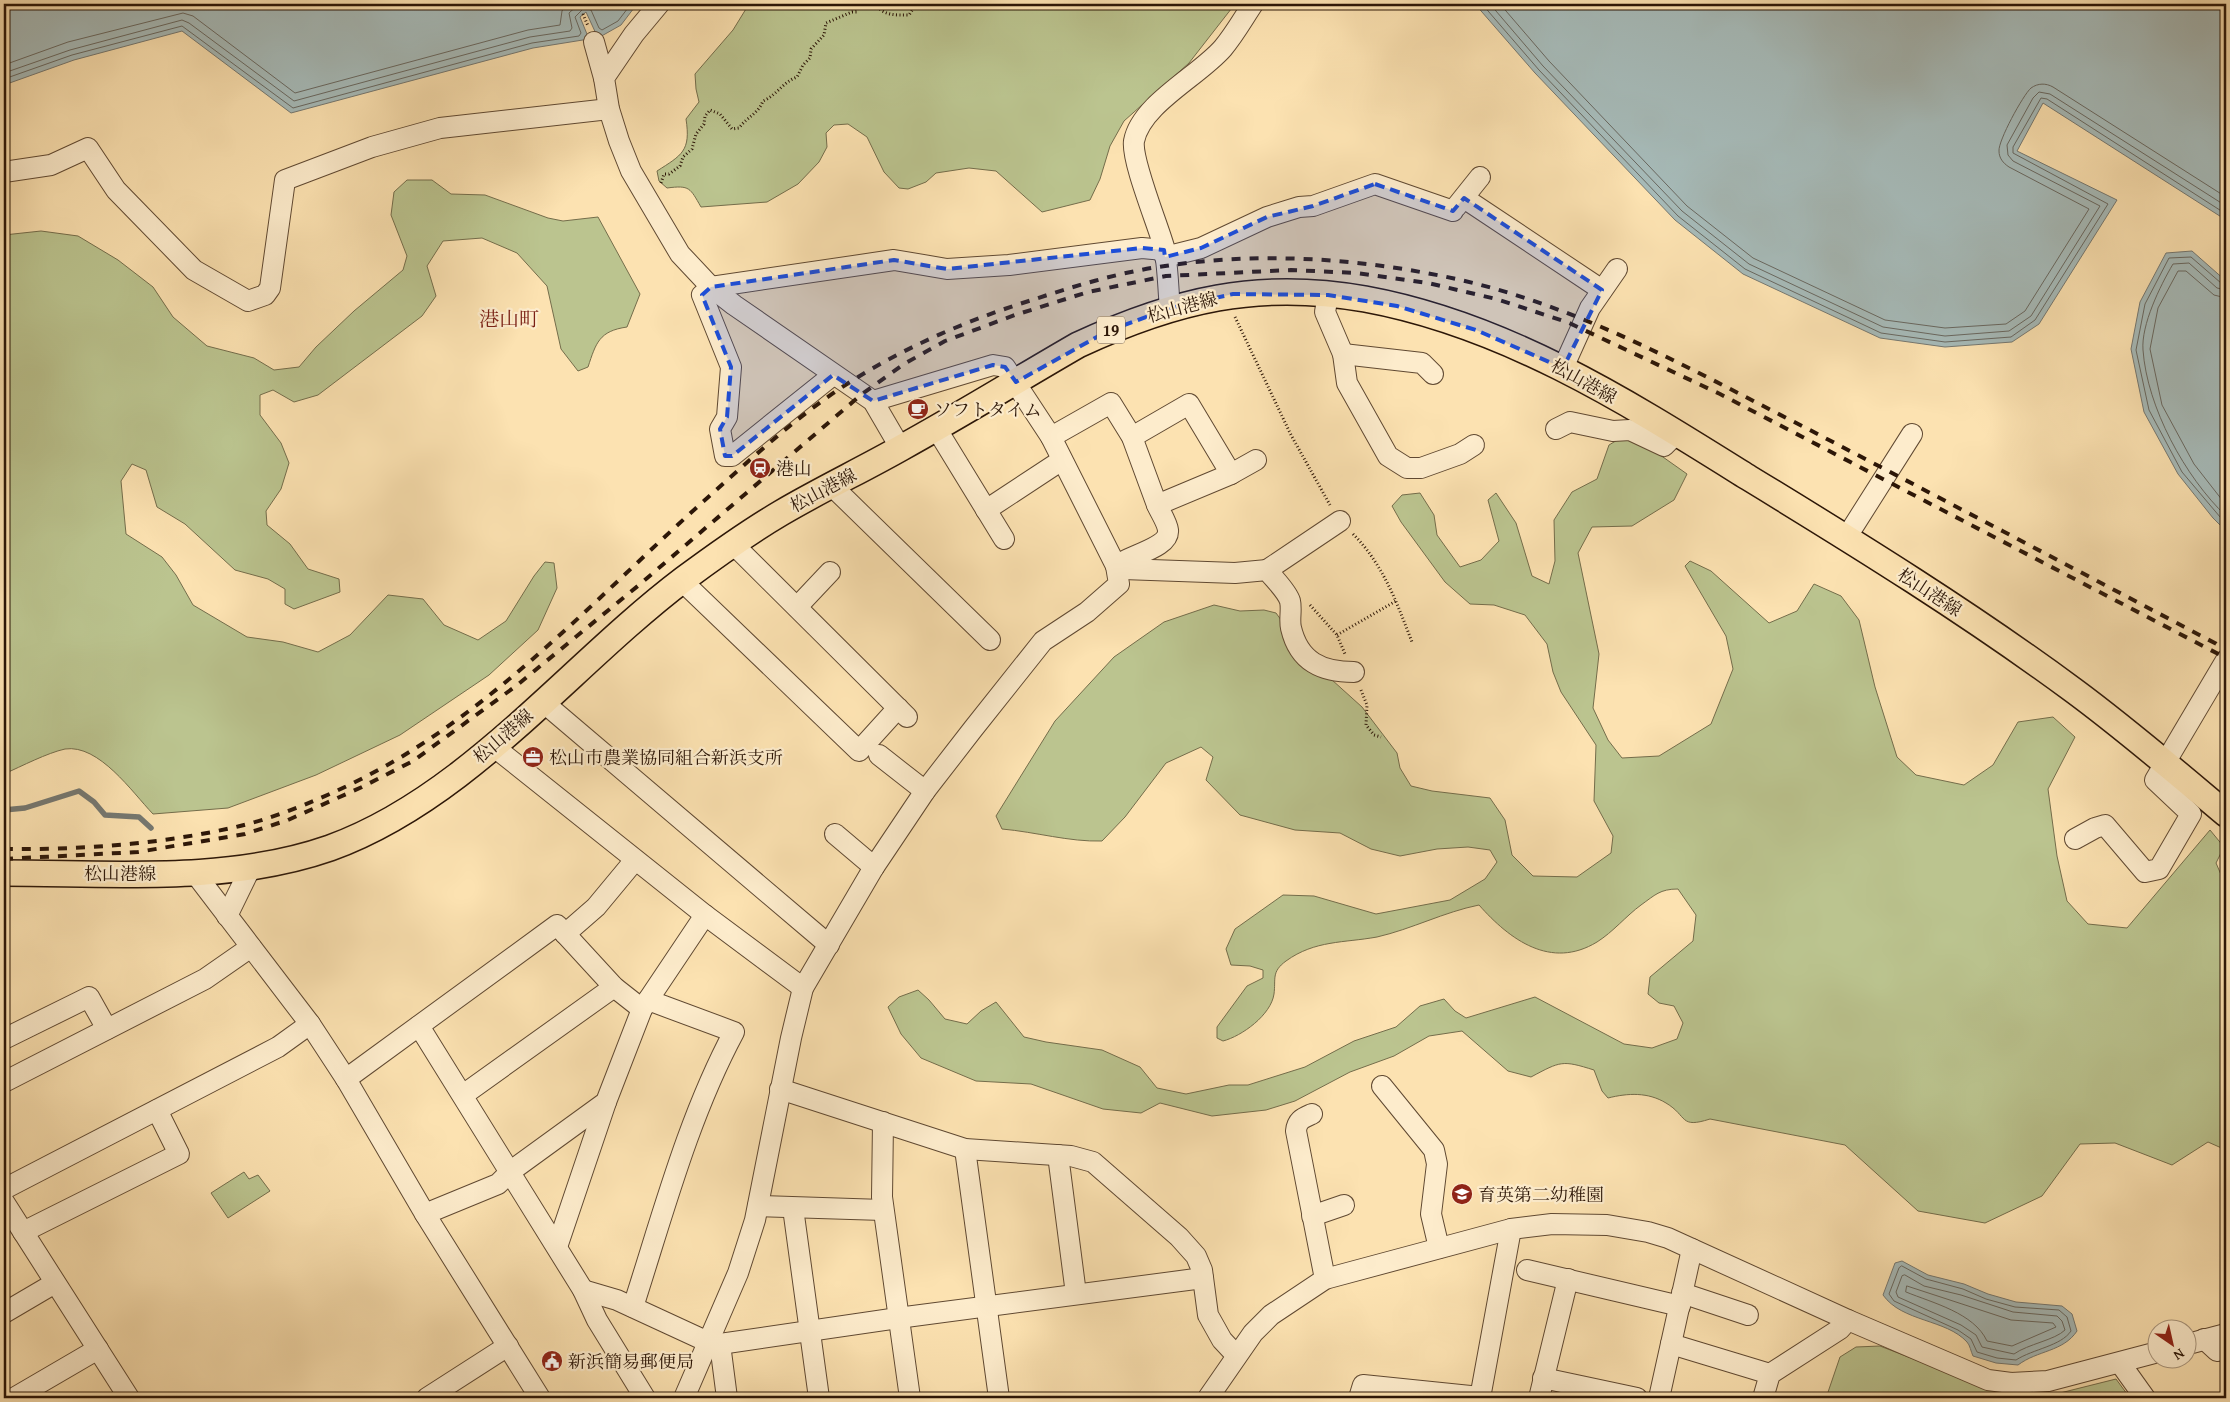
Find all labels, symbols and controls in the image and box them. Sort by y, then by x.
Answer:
street label: 松山港線 [1144,285,1220,329]
district label: 港山町 [479,304,539,333]
road number: 19 [1097,316,1125,344]
street label: 松山港線 [1546,352,1622,410]
place label: ソフトタイム [934,396,1042,423]
cafe icon: ソフトタイム [906,397,930,421]
place label: 港山 [776,455,812,482]
station icon: 港山 [748,456,772,480]
street label: 松山港線 [785,461,861,519]
street label: 松山港線 [1892,561,1968,623]
street label: 松山港線 [467,702,539,770]
place label: 松山市農業協同組合新浜支所 [549,744,783,771]
office icon: 松山市農業協同組合新浜支所 [521,745,545,769]
street label: 松山港線 [84,860,156,887]
place label: 育英第二幼稚園 [1478,1181,1604,1208]
school or university icon: 育英第二幼稚園 [1450,1182,1474,1206]
north arrow [2148,1320,2198,1370]
text: N [2169,1344,2189,1366]
place label: 新浜簡易郵便局 [568,1348,694,1375]
public building icon: 新浜簡易郵便局 [540,1349,564,1373]

